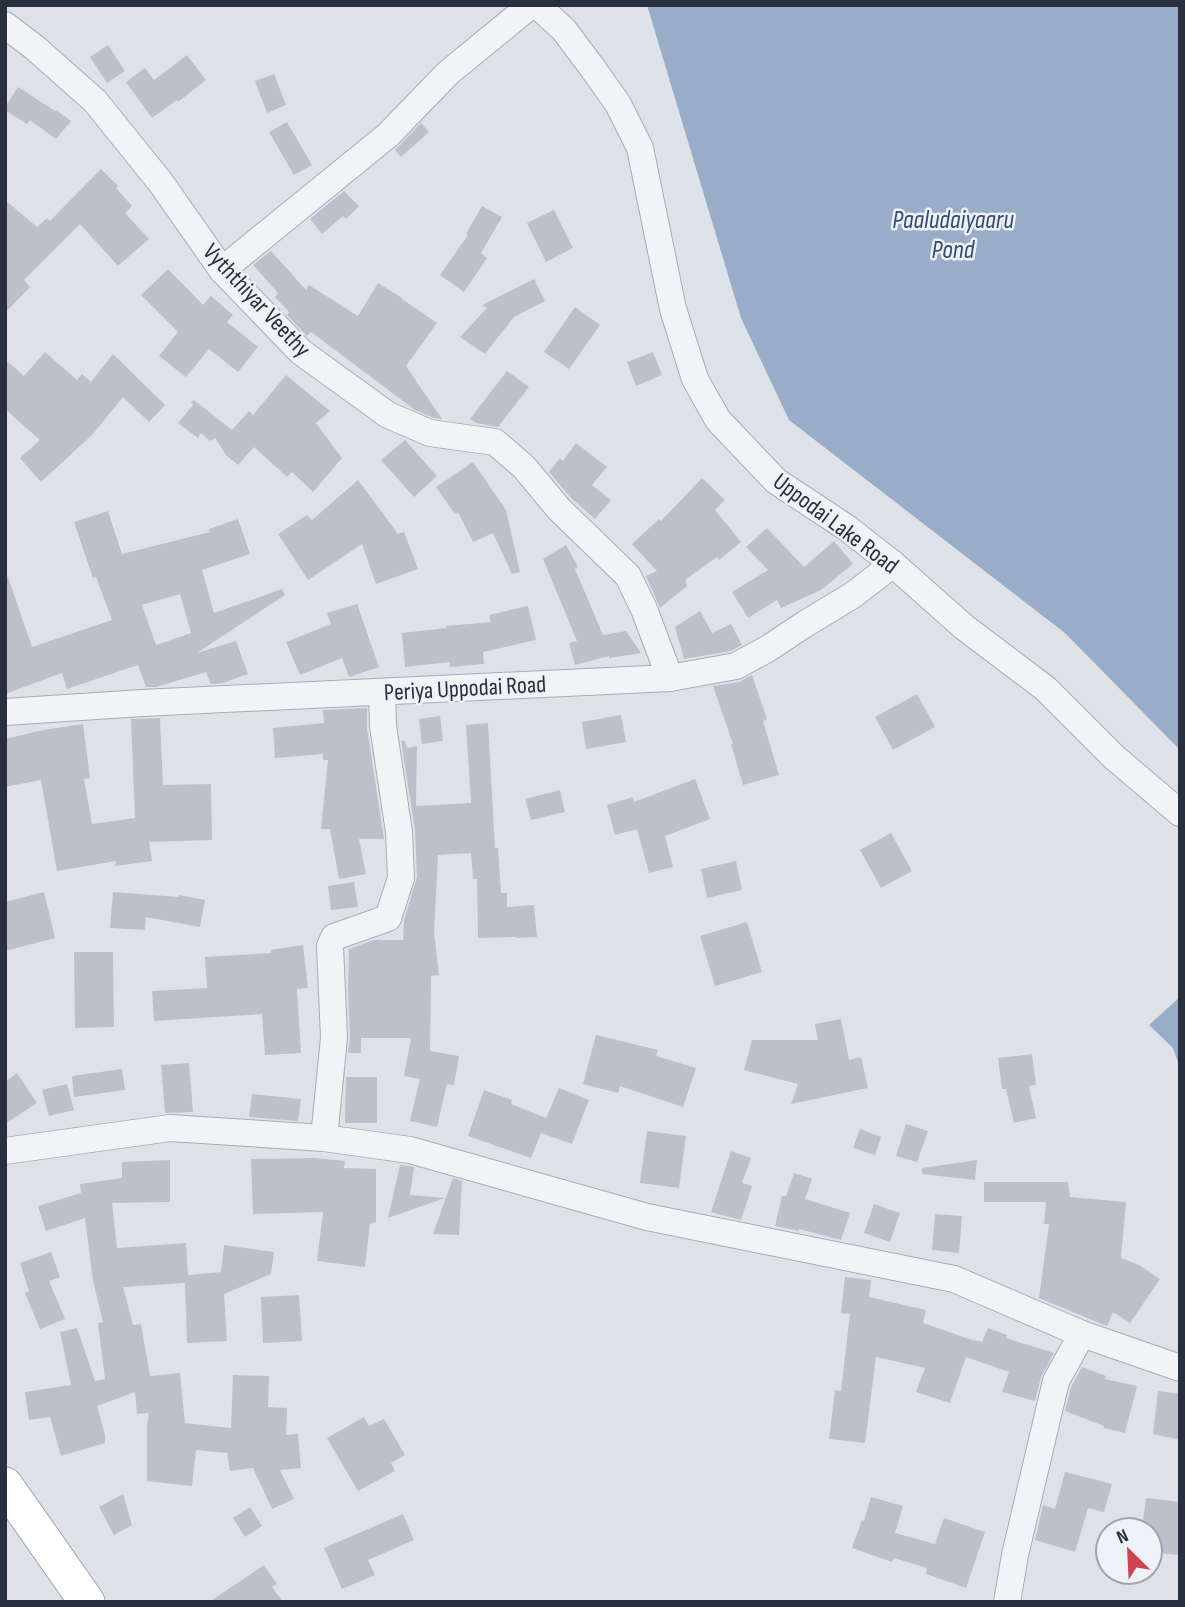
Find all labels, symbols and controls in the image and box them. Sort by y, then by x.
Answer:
water label: Paaludaiyaaru Pond [892,205,1014,266]
street label: Vyththiyar Veethy [197,237,317,363]
street label: Uppodai Lake Road [767,467,904,580]
street label: Periya Uppodai Road [383,670,547,707]
north arrow [1094,1516,1164,1586]
text: N [1113,1524,1132,1549]

